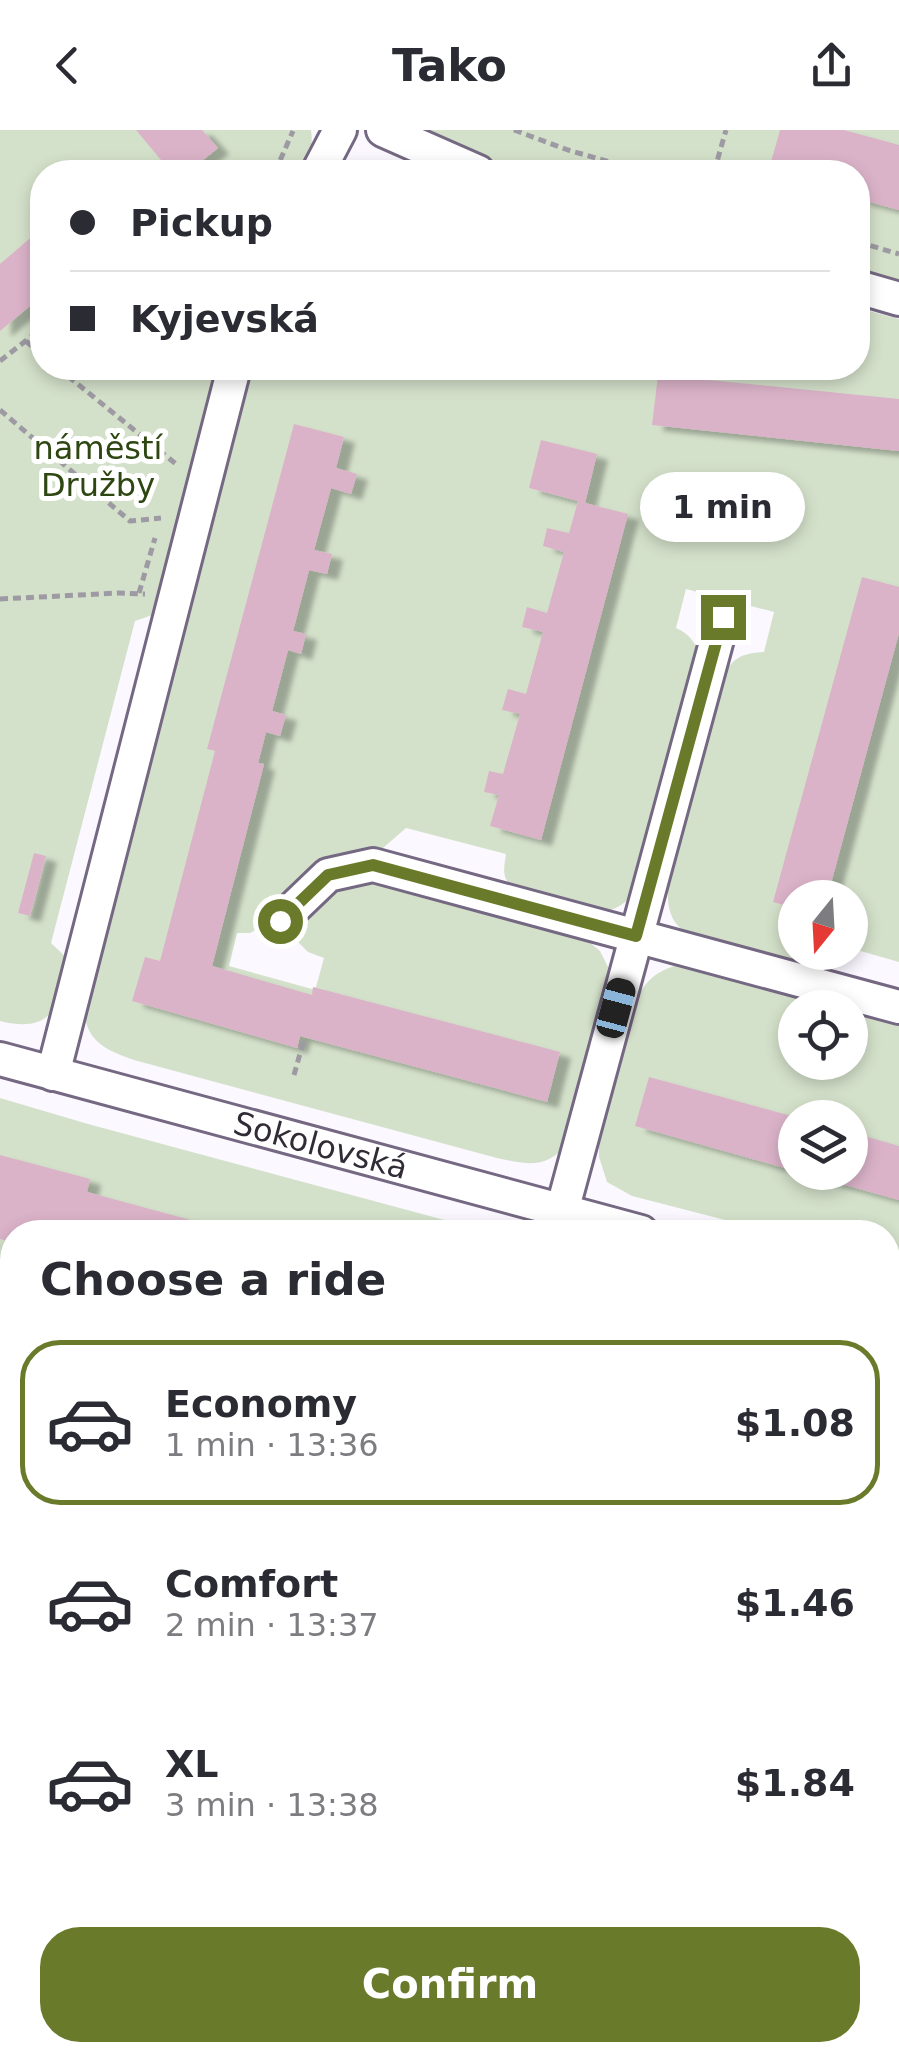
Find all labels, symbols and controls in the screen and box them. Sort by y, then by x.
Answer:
icon: back [40,38,95,93]
icon: share [804,38,859,93]
text: Tako [392,39,507,92]
text: Pickup [130,201,273,245]
text: Kyjevská [130,297,319,341]
park label: náměstí Družby [34,429,164,504]
callout: 1 min [640,472,806,542]
text: 1 min [672,488,773,526]
route end [701,595,746,640]
north arrow [778,880,868,970]
map controls [778,880,868,1190]
route start [258,899,303,944]
car [594,975,638,1041]
button: locate [778,990,868,1080]
button: layers [778,1100,868,1190]
street label: Sokolovská [229,1104,412,1187]
text: Choose a ride [40,1253,386,1306]
icon: car [45,1378,135,1468]
text: Economy [165,1382,357,1426]
text: $1.08 [735,1401,855,1445]
text: 1 min · 13:36 [165,1426,379,1464]
icon: car [45,1558,135,1648]
text: Comfort [165,1562,338,1606]
text: $1.46 [735,1581,855,1625]
text: 2 min · 13:37 [165,1606,379,1644]
icon: car [45,1738,135,1828]
text: XL [165,1742,219,1786]
text: $1.84 [735,1761,855,1805]
text: 3 min · 13:38 [165,1786,379,1824]
button: Confirm [40,1927,860,2042]

